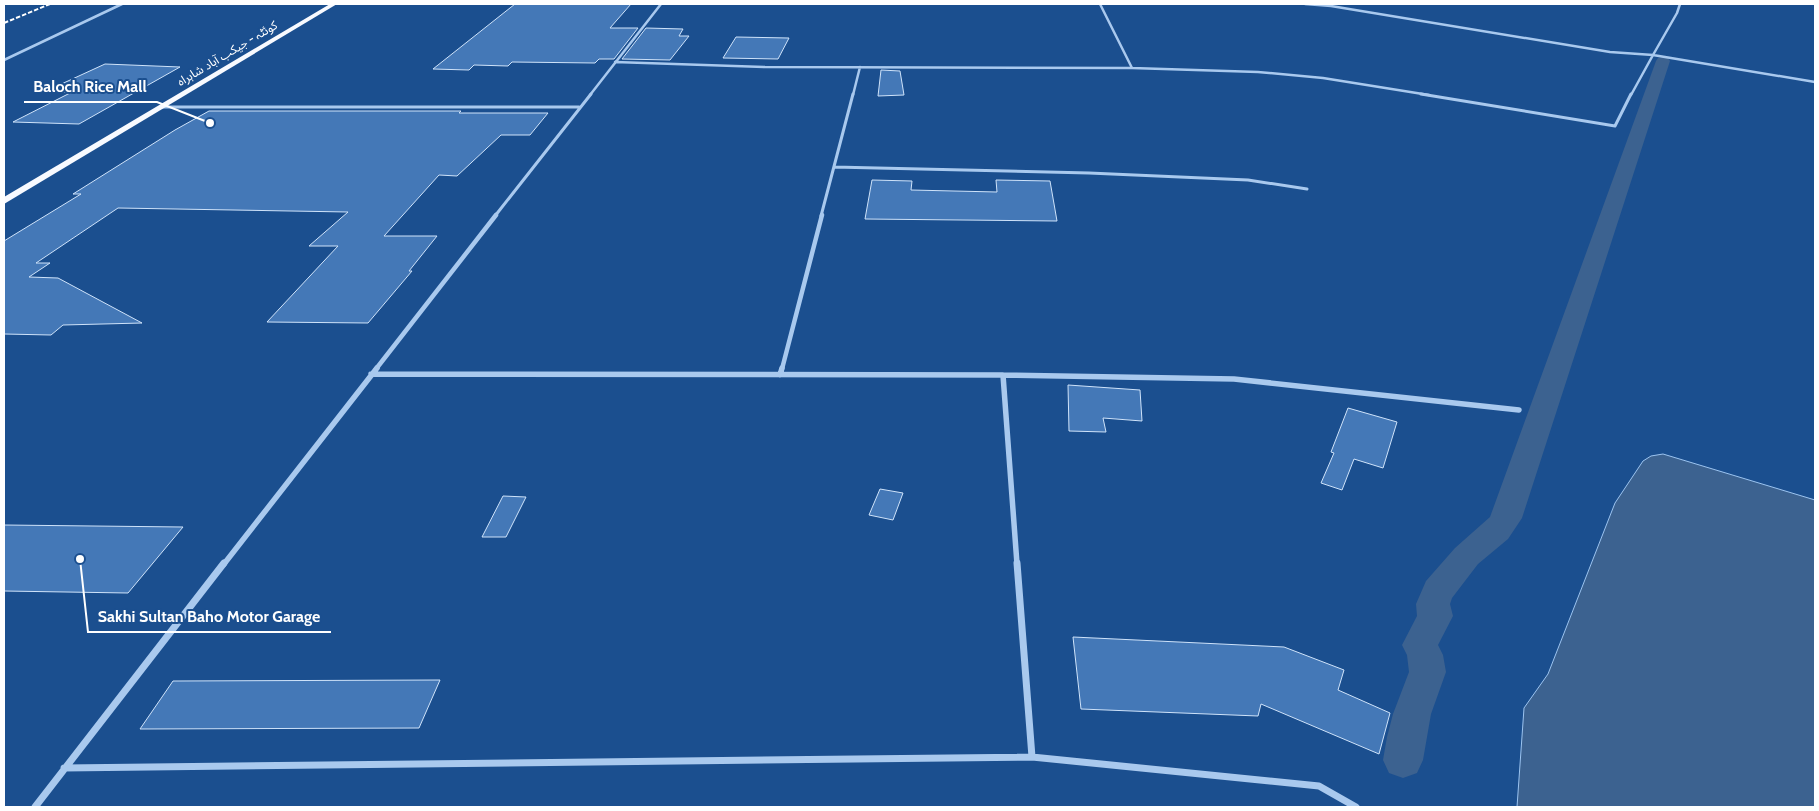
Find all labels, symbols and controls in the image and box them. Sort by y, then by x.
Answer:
street label: کوئٹہ - جیکب آباد شاہراہ [174,17,281,89]
callout: Baloch Rice Mall [24,71,157,102]
text: Baloch Rice Mall [33,77,147,96]
callout: Sakhi Sultan Baho Motor Garage [88,601,331,632]
text: Sakhi Sultan Baho Motor Garage [98,607,320,626]

